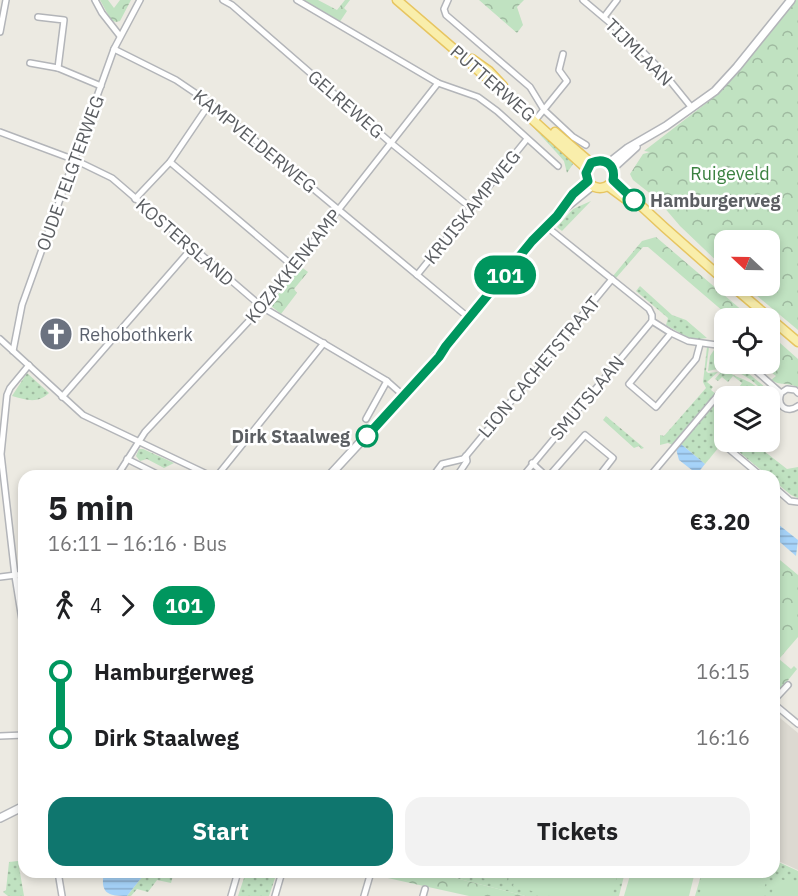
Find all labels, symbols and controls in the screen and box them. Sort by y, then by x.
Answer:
street label: TIJMLAAN [600,13,678,91]
street label: PUTTERWEG [446,40,540,126]
street label: GELREWEG [303,65,389,143]
street label: KAMPVELDERWEG [189,84,321,198]
street label: OUDE TELGTERWEG [31,92,109,254]
street label: KRUISKAMPWEG [419,145,525,269]
park label: Ruigeveld [690,162,770,185]
marker: Hamburgerweg [623,189,645,211]
place label: Hamburgerweg [650,189,780,212]
street label: KOSTERSLAND [131,193,239,291]
street label: KOZAKKENKAMP [240,204,346,328]
north arrow [714,230,780,296]
map controls [714,230,780,452]
line badge: 101 [470,256,540,294]
text: 101 [486,261,524,289]
street label: LION CACHETSTRAAT [473,292,605,442]
button: locate [714,308,780,374]
church icon: Rehobothkerk [38,316,74,352]
place label: Rehobothkerk [79,323,193,346]
street label: SMUTSLAAN [545,351,629,445]
button: layers [714,386,780,452]
place label: Dirk Staalweg [231,425,350,448]
marker: Dirk Staalweg [356,425,378,447]
text: 5 min [48,486,134,529]
text: €3.20 [690,507,750,536]
text: 16:11 – 16:16 · Bus [48,530,227,557]
icon: walk [48,589,81,622]
icon: forward [111,589,144,622]
text: 101 [165,591,203,619]
text: 4 [90,592,102,619]
text: Hamburgerweg [94,657,253,686]
text: 16:15 [696,658,750,685]
text: Dirk Staalweg [94,723,239,752]
text: 16:16 [696,724,750,751]
button: Start [48,797,393,866]
button: Tickets [405,797,750,866]

